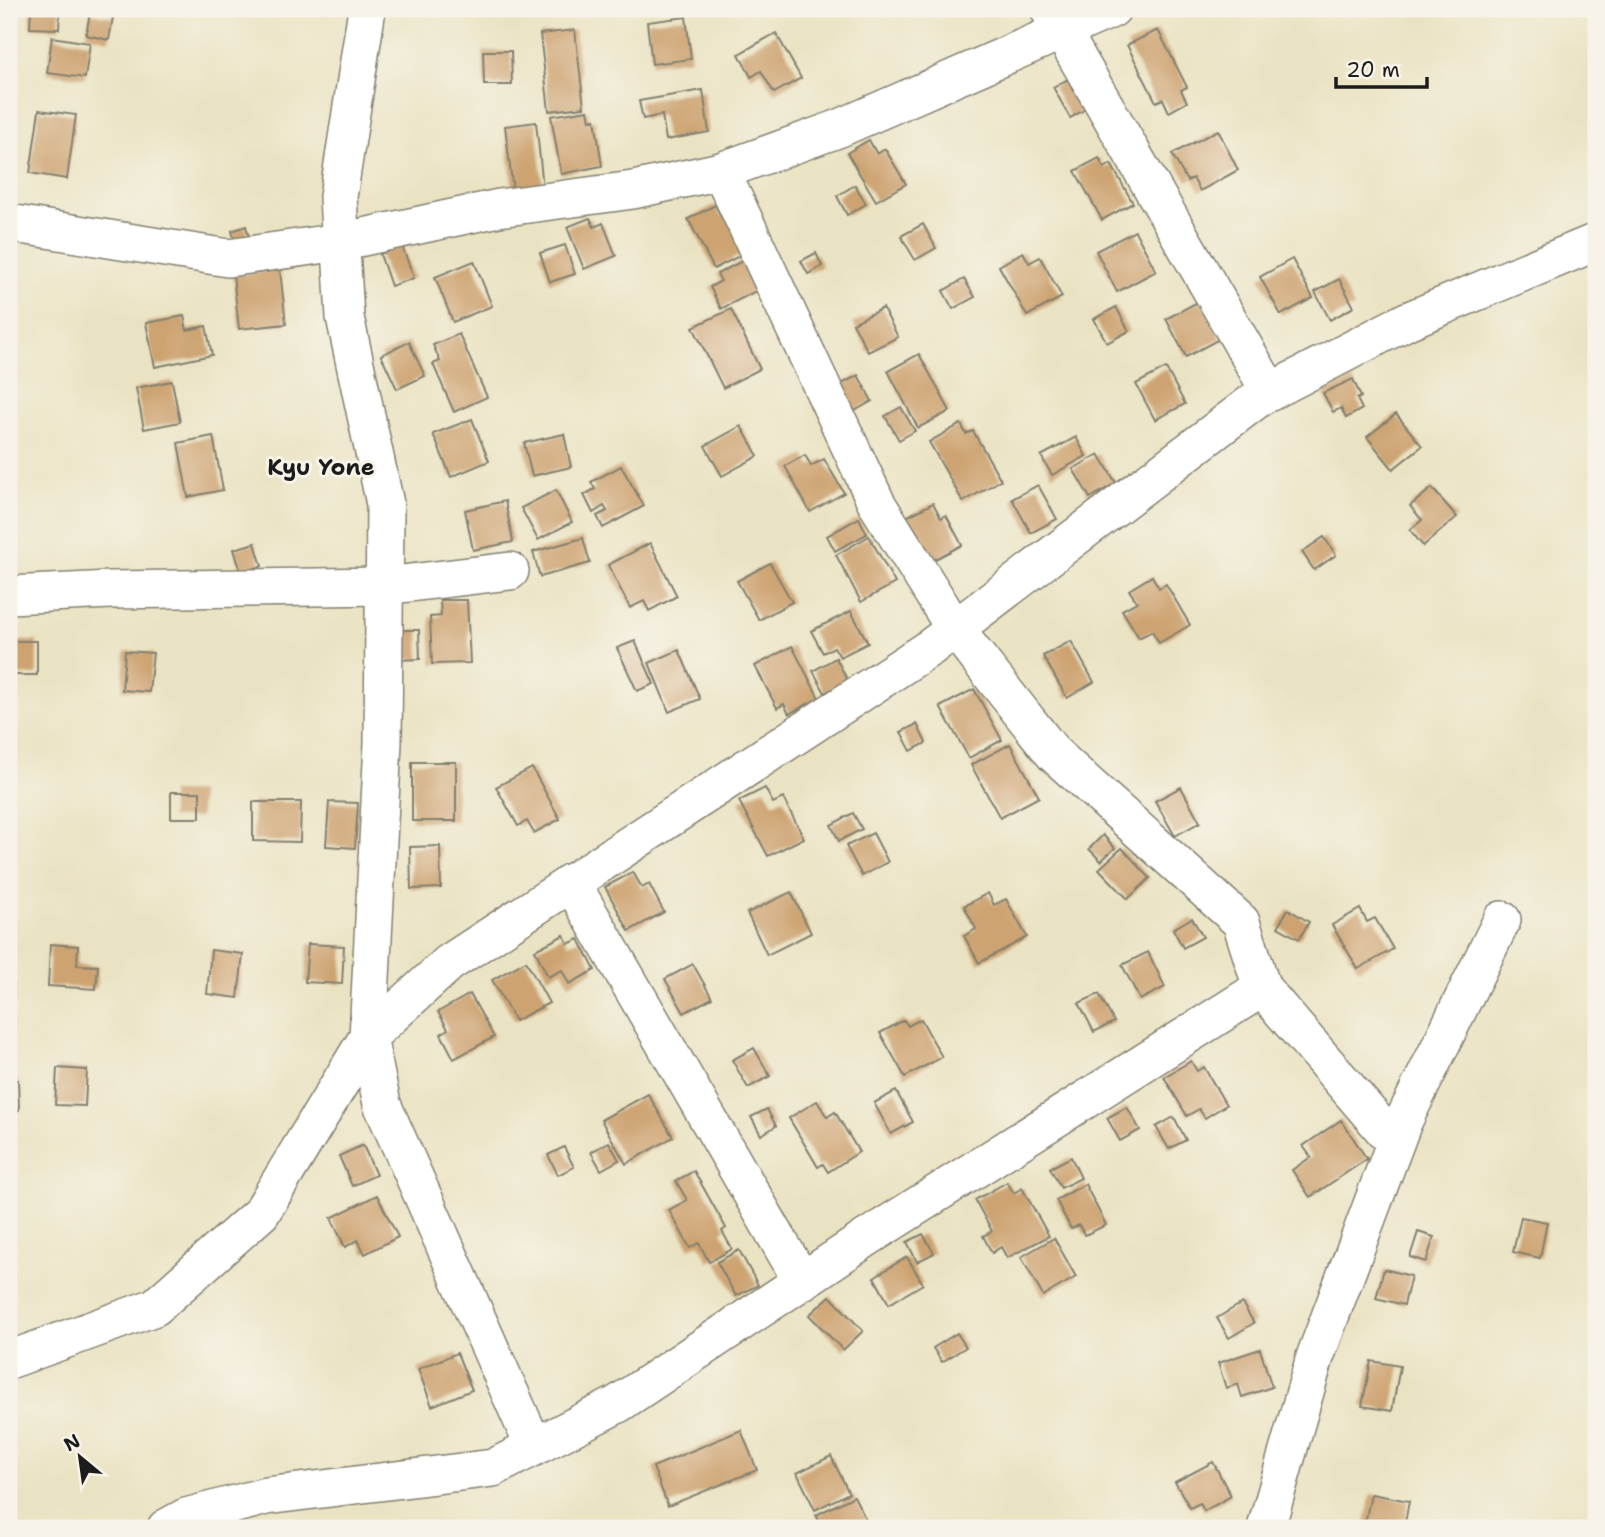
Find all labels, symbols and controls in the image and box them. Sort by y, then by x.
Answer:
scale bar [1336,46,1426,90]
text: 20 m [1346,56,1400,84]
district label: Kyu Yone [267,452,375,482]
north arrow [46,1422,116,1492]
text: N [59,1428,85,1457]

